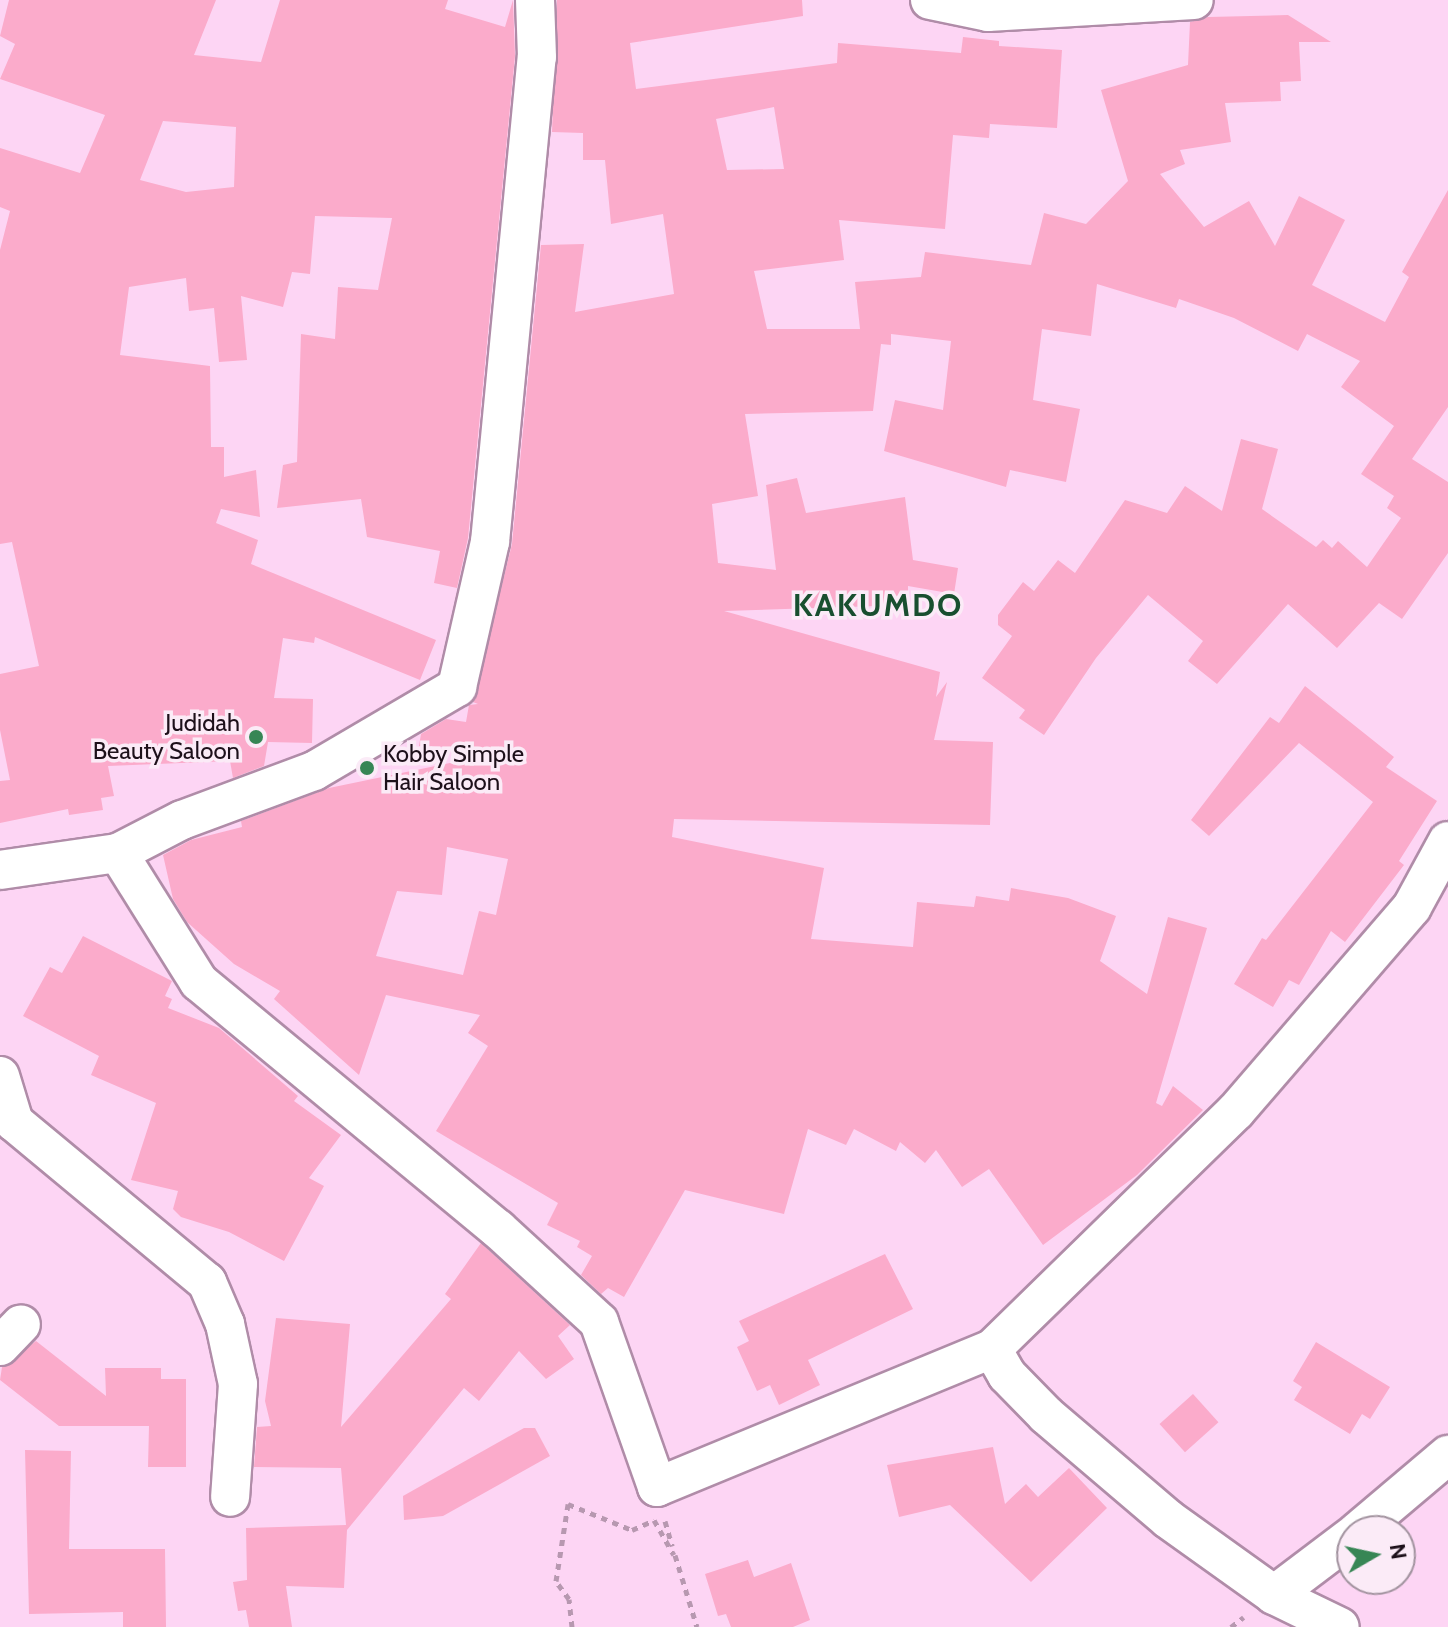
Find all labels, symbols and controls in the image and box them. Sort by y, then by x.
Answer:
district label: KAKUMDO [793,586,963,624]
place label: Judidah Beauty Saloon [93,709,240,765]
marker: Judidah Beauty Saloon [247,728,265,746]
place label: Kobby Simple Hair Saloon [383,740,524,796]
marker: Kobby Simple Hair Saloon [358,759,376,777]
north arrow [1336,1515,1416,1595]
text: N [1384,1542,1413,1561]

